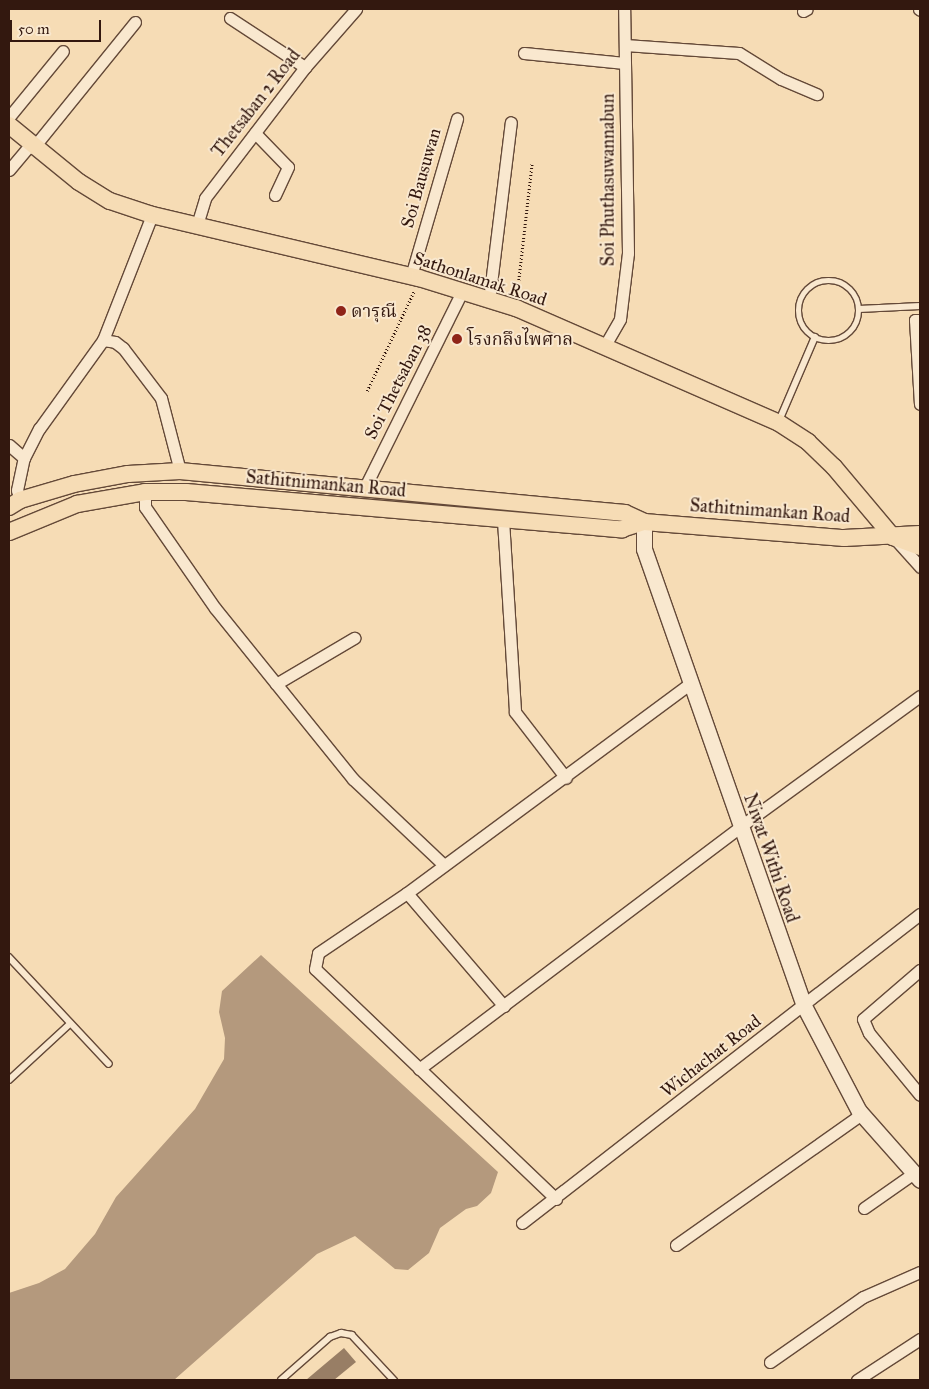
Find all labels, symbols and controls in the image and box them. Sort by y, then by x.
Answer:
scale bar [12,10,104,42]
text: 50 m [18,20,50,38]
street label: Thetsaban 2 Road [207,45,305,161]
street label: Soi Phuthasuwannabun [597,94,619,266]
street label: Soi Bausuwan [396,126,446,230]
street label: Sathonlamak Road [411,247,549,311]
place label: ดารุณี [351,300,397,322]
marker: ดารุณี [335,305,347,317]
street label: Soi Thetsaban 38 [360,321,436,443]
place label: โรงกลึงไพศาล [467,328,573,350]
marker: โรงกลึงไพศาล [451,333,463,345]
street label: Sathitnimankan Road [245,466,407,502]
street label: Sathitnimankan Road [689,495,851,527]
street label: Niwat Withi Road [739,791,803,925]
street label: Wichachat Road [657,1010,765,1102]

